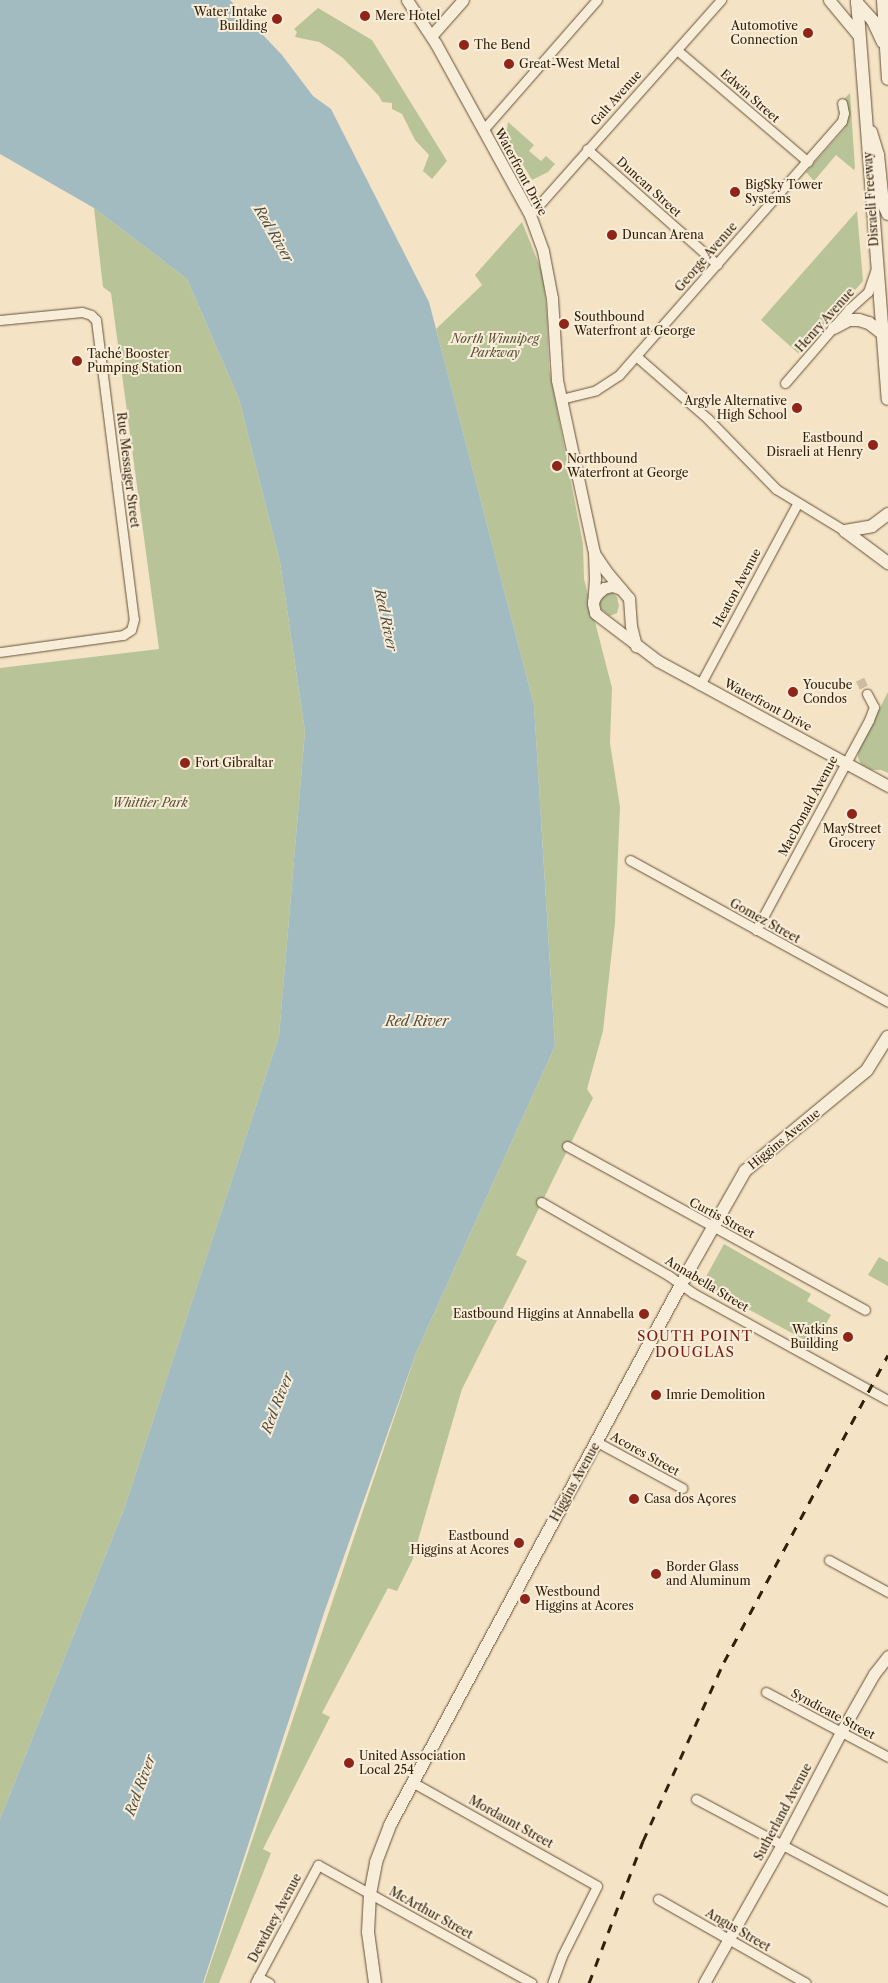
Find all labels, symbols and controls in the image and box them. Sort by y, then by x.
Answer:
place label: Water Intake Building [194,5,267,33]
place label: Mere Hotel [375,9,440,23]
marker: Mere Hotel [359,10,371,22]
marker: Water Intake Building [271,13,283,25]
place label: Automotive Connection [731,19,798,47]
marker: Automotive Connection [802,27,814,39]
place label: The Bend [474,38,530,52]
marker: The Bend [458,39,470,51]
place label: Great-West Metal [519,57,620,71]
marker: Great-West Metal [503,58,515,70]
street label: Edwin Street [717,66,783,126]
street label: Galt Avenue [587,67,645,129]
street label: Waterfront Drive [492,126,550,218]
street label: Disraeli Freeway [860,151,882,247]
street label: Duncan Street [614,154,684,220]
place label: BigSky Tower Systems [745,178,823,206]
marker: BigSky Tower Systems [729,186,741,198]
water label: Red River [251,202,297,266]
street label: George Avenue [672,219,740,295]
place label: Duncan Arena [622,228,704,242]
marker: Duncan Arena [606,229,618,241]
street label: Henry Avenue [792,285,858,355]
place label: Southbound Waterfront at George [574,310,695,338]
marker: Southbound Waterfront at George [558,318,570,330]
park label: North Winnipeg Parkway [451,332,539,360]
place label: Taché Booster Pumping Station [87,347,182,375]
marker: Taché Booster Pumping Station [71,355,83,367]
place label: Argyle Alternative High School [684,394,787,422]
marker: Argyle Alternative High School [791,402,803,414]
street label: Rue Messager Street [114,411,142,529]
place label: Eastbound Disraeli at Henry [766,431,863,459]
marker: Eastbound Disraeli at Henry [867,439,879,451]
place label: Northbound Waterfront at George [567,452,688,480]
marker: Northbound Waterfront at George [551,460,563,472]
street label: Heaton Avenue [710,546,764,630]
water label: Red River [371,587,401,653]
street label: Waterfront Drive [722,676,814,734]
place label: Youcube Condos [803,678,853,706]
marker: Youcube Condos [787,686,799,698]
street label: MacDonald Avenue [775,753,841,859]
place label: Fort Gibraltar [195,756,273,770]
marker: Fort Gibraltar [179,757,191,769]
park label: Whittier Park [112,796,188,810]
marker: MayStreet Grocery [846,808,858,820]
place label: MayStreet Grocery [823,822,881,850]
street label: Gomez Street [727,896,803,946]
water label: Red River [385,1013,449,1029]
street label: Higgins Avenue [745,1105,823,1173]
street label: Curtis Street [687,1195,757,1241]
street label: Annabella Street [663,1253,751,1315]
place label: Eastbound Higgins at Annabella [452,1307,634,1321]
marker: Eastbound Higgins at Annabella [638,1308,650,1320]
place label: Watkins Building [790,1323,838,1351]
district label: SOUTH POINT DOUGLAS [636,1328,754,1360]
marker: Watkins Building [842,1331,854,1343]
water label: Red River [258,1370,296,1436]
place label: Imrie Demolition [666,1388,765,1402]
marker: Imrie Demolition [650,1389,662,1401]
street label: Acores Street [608,1429,682,1479]
street label: Higgins Avenue [547,1440,603,1524]
place label: Casa dos Açores [644,1492,737,1506]
marker: Casa dos Açores [628,1493,640,1505]
place label: Eastbound Higgins at Acores [410,1529,509,1557]
marker: Eastbound Higgins at Acores [513,1537,525,1549]
place label: Border Glass and Aluminum [666,1560,751,1588]
marker: Border Glass and Aluminum [650,1568,662,1580]
place label: Westbound Higgins at Acores [535,1585,634,1613]
marker: Westbound Higgins at Acores [519,1593,531,1605]
street label: Syndicate Street [789,1686,877,1742]
place label: United Association Local 254 [359,1749,466,1777]
water label: Red River [121,1752,159,1818]
marker: United Association Local 254 [343,1757,355,1769]
street label: Sutherland Avenue [751,1761,815,1863]
street label: Mordaunt Street [466,1793,556,1851]
street label: Dewdney Avenue [245,1871,305,1965]
street label: McArthur Street [387,1884,475,1942]
street label: Angus Street [703,1906,773,1954]

